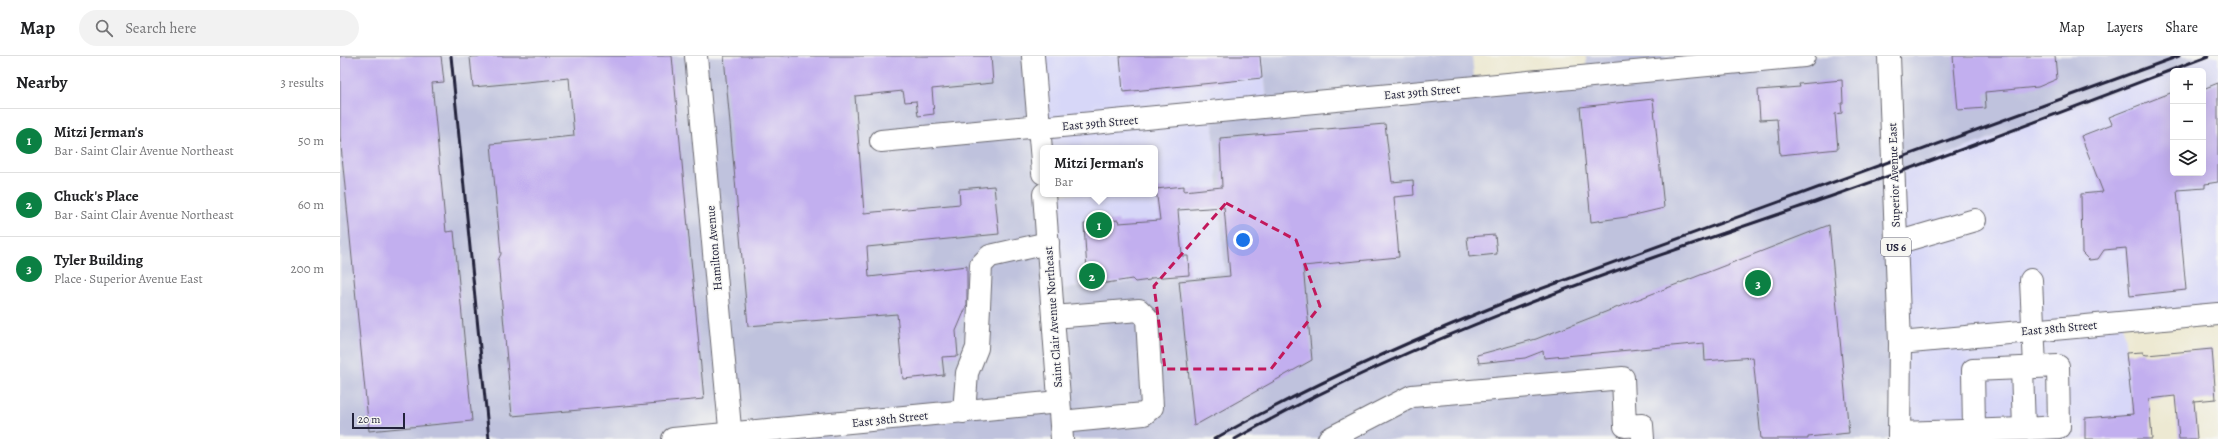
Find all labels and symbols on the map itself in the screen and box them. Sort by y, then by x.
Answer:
street label: East 39th Street [1383,81,1461,103]
street label: East 39th Street [1061,112,1139,134]
street label: Superior Avenue East [1884,122,1904,228]
street label: Hamilton Avenue [702,205,726,291]
pin: 1 [1086,210,1112,240]
your location [1233,230,1253,250]
road number: US 6 [1881,238,1911,256]
street label: Saint Clair Avenue Northeast [1040,246,1066,388]
pin: 2 [1079,261,1105,291]
pin: 3 [1745,268,1771,298]
street label: East 38th Street [2020,317,2098,339]
street label: East 38th Street [851,407,929,431]
scale bar [352,411,405,430]

